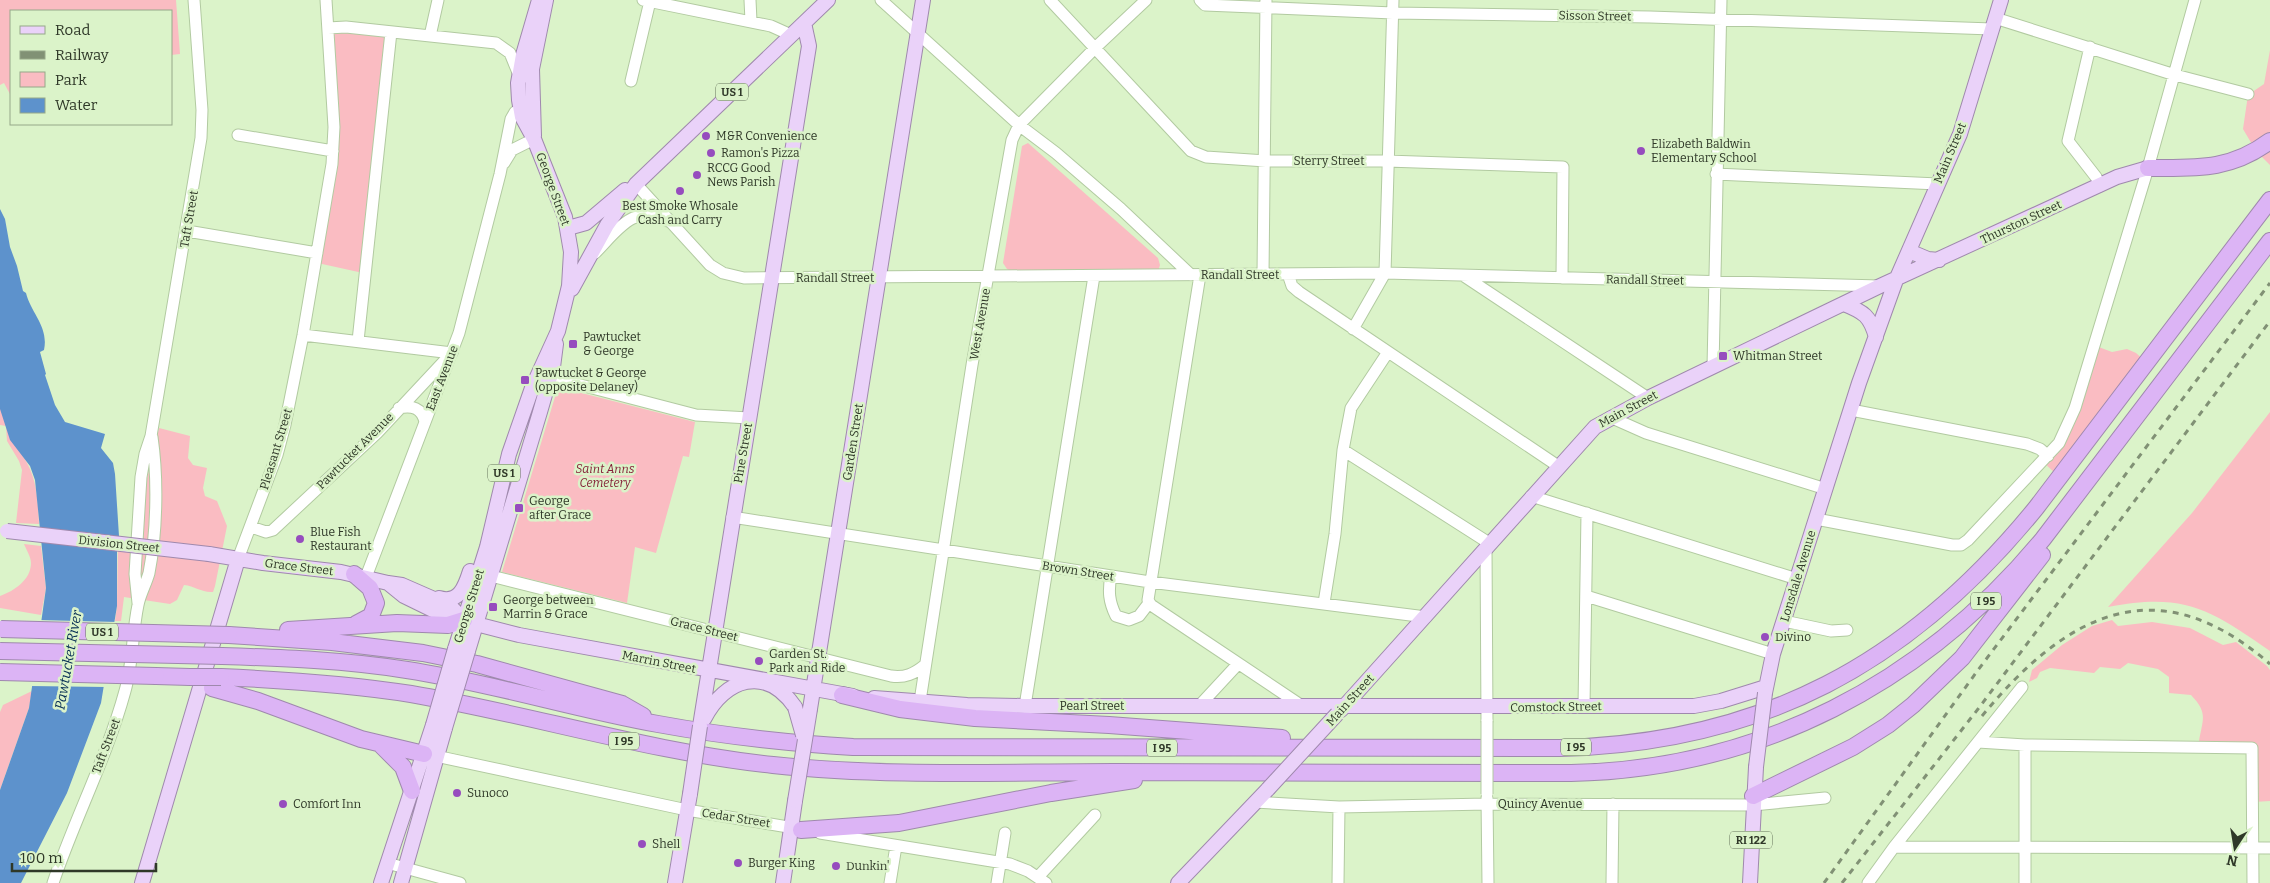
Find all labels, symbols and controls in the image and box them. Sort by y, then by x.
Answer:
street label: Sisson Street [1559,8,1632,24]
legend [10,10,172,125]
text: Road [55,21,90,39]
text: Railway [55,46,109,64]
text: Park [55,71,87,89]
road number: US 1 [716,84,748,100]
text: Water [55,96,98,114]
street label: Main Street [1931,120,1969,185]
place label: M&R Convenience [716,129,817,143]
marker: M&R Convenience [700,130,712,142]
place label: Elizabeth Baldwin Elementary School [1651,137,1757,165]
marker: Elizabeth Baldwin Elementary School [1635,145,1647,157]
place label: Ramon's Pizza [721,146,800,160]
marker: Ramon's Pizza [705,147,717,159]
street label: George Street [533,151,573,228]
street label: Sterry Street [1293,154,1365,168]
place label: RCCG Good News Parish [707,161,776,189]
marker: RCCG Good News Parish [691,169,703,181]
marker: Best Smoke Whosale Cash and Carry [674,185,686,197]
street label: Taft Street [177,189,201,249]
street label: Thurston Street [1978,197,2064,247]
place label: Best Smoke Whosale Cash and Carry [622,199,738,227]
street label: Randall Street [1201,268,1280,282]
street label: Randall Street [796,271,875,285]
street label: Randall Street [1606,272,1685,288]
street label: West Avenue [967,287,993,361]
place label: Pawtucket & George [583,330,642,358]
marker: Pawtucket & George [567,338,579,350]
street label: East Avenue [423,344,461,412]
place label: Whitman Street [1733,349,1823,363]
marker: Whitman Street [1717,350,1729,362]
place label: Pawtucket & George (opposite Delaney) [535,366,646,394]
marker: Pawtucket & George (opposite Delaney) [519,374,531,386]
street label: Main Street [1596,387,1660,430]
street label: Garden Street [840,402,866,482]
street label: Pleasant Street [257,406,295,491]
street label: Pawtucket Avenue [314,410,396,492]
street label: Pine Street [731,421,755,484]
park label: Saint Anns Cemetery [575,462,635,490]
road number: US 1 [488,464,520,482]
place label: George after Grace [529,494,591,522]
marker: George after Grace [513,502,525,514]
place label: Blue Fish Restaurant [310,525,372,553]
street label: Lonsdale Avenue [1777,529,1819,623]
street label: Division Street [78,533,161,555]
marker: Blue Fish Restaurant [294,533,306,545]
street label: Grace Street [264,556,335,578]
street label: Brown Street [1041,558,1116,584]
street label: George Street [451,567,487,645]
road number: I 95 [1971,592,2001,610]
place label: George between Marrin & Grace [503,593,594,621]
marker: George between Marrin & Grace [487,601,499,613]
water label: Pawtucket River [51,608,86,711]
street label: Grace Street [669,614,740,644]
road number: US 1 [86,624,118,640]
place label: Divino [1775,630,1811,644]
marker: Divino [1759,631,1771,643]
place label: Garden St. Park and Ride [769,647,845,675]
street label: Marrin Street [621,648,698,676]
marker: Garden St. Park and Ride [753,655,765,667]
street label: Main Street [1323,671,1377,729]
street label: Pearl Street [1060,699,1125,713]
street label: Comstock Street [1510,699,1603,715]
street label: Taft Street [89,716,123,776]
road number: I 95 [609,732,639,749]
road number: I 95 [1561,739,1591,756]
road number: I 95 [1147,740,1177,756]
place label: Sunoco [467,786,509,800]
marker: Sunoco [451,787,463,799]
place label: Comfort Inn [293,797,362,811]
street label: Quincy Avenue [1498,797,1582,811]
marker: Comfort Inn [277,798,289,810]
street label: Cedar Street [701,806,772,830]
north arrow [2210,823,2260,873]
road number: RI 122 [1730,832,1772,848]
place label: Shell [652,837,681,851]
marker: Shell [636,838,648,850]
scale bar [12,840,156,872]
text: 100 m [20,849,63,867]
text: N [2225,851,2239,870]
place label: Burger King [748,856,815,870]
marker: Burger King [732,857,744,869]
place label: Dunkin' [846,859,889,873]
marker: Dunkin' [830,860,842,872]

